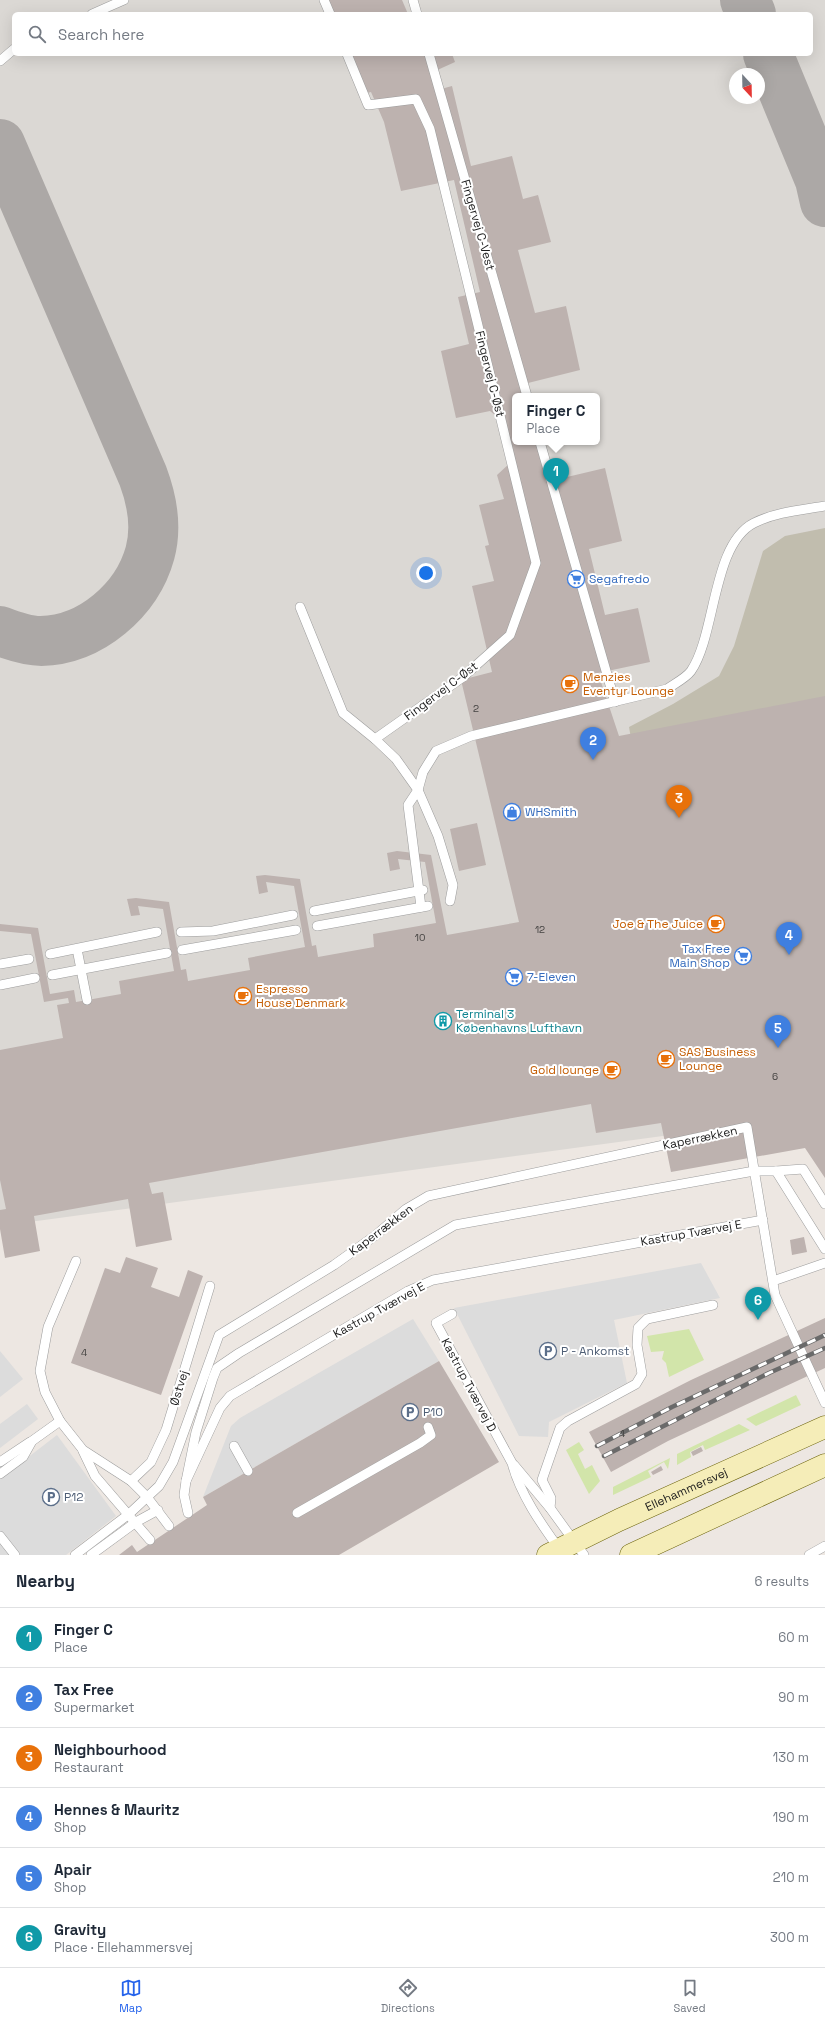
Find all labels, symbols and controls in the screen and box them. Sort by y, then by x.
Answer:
search box [12,12,813,56]
icon: search [26,23,48,45]
text: Search here [58,25,144,44]
north arrow [729,68,765,104]
street label: Fingervej C-Vest [457,178,499,272]
street label: Fingervej C-Øst [472,329,508,419]
popup [512,393,600,445]
text: Finger C [527,401,585,420]
text: Place [527,420,560,437]
pin: 1 [543,458,569,491]
your location [416,563,436,583]
supermarket icon: Segafredo [566,569,586,589]
place label: Segafredo [589,571,650,587]
street label: Fingervej C-Øst [401,658,481,724]
place label: Menzies Eventyr Lounge [583,669,674,699]
cafe icon: Menzies Eventyr Lounge [560,674,580,694]
house number: 2 [473,702,479,715]
pin: 2 [580,727,606,760]
pin: 3 [666,785,692,818]
shop icon: WHSmith [502,802,522,822]
place label: WHSmith [525,804,577,820]
cafe icon: Joe & The Juice [706,914,726,934]
place label: Joe & The Juice [613,916,703,932]
pin: 4 [776,922,802,955]
house number: 12 [535,923,545,936]
house number: 10 [415,931,425,944]
place label: Tax Free Main Shop [669,941,730,971]
supermarket icon: Tax Free Main Shop [733,946,753,966]
supermarket icon: 7-Eleven [504,967,524,987]
place label: 7-Eleven [527,969,576,985]
place label: Espresso House Denmark [256,981,346,1011]
cafe icon: Espresso House Denmark [233,986,253,1006]
place label: Terminal 3 Københavns Lufthavn [456,1006,582,1036]
building icon: Terminal 3 Københavns Lufthavn [433,1011,453,1031]
pin: 5 [765,1015,791,1048]
place label: SAS Business Lounge [679,1044,756,1074]
cafe icon: SAS Business Lounge [656,1049,676,1069]
cafe icon: Gold lounge [602,1060,622,1080]
place label: Gold lounge [530,1062,599,1078]
house number: 6 [772,1070,778,1083]
street label: Kaperrækken [661,1122,739,1154]
street label: Kaperrækken [346,1201,416,1259]
street label: Kastrup Tværvej E [639,1216,743,1250]
street label: Kastrup Tværvej E [330,1278,428,1342]
pin: 6 [745,1287,771,1320]
street label: Kastrup Tværvej D [438,1335,500,1435]
parking icon: P - Ankomst [538,1341,558,1361]
place label: P - Ankomst [561,1343,630,1359]
house number: 4 [81,1346,87,1359]
street label: Østvej [166,1368,192,1408]
parking icon: P10 [400,1402,420,1422]
place label: P10 [423,1404,443,1420]
house number: 4 [619,1427,625,1440]
street label: Ellehammersvej [643,1464,730,1515]
parking icon: P12 [41,1487,61,1507]
place label: P12 [64,1489,83,1505]
text: Nearby [16,1570,75,1592]
text: 6 results [755,1573,809,1590]
text: Finger C [54,1620,113,1639]
text: 1 [26,1629,32,1646]
text: 60 m [778,1629,809,1646]
text: Place [54,1639,88,1656]
text: Tax Free [54,1680,114,1699]
text: 2 [25,1689,33,1706]
text: 90 m [778,1689,809,1706]
text: Supermarket [54,1699,135,1716]
text: Neighbourhood [54,1740,167,1759]
text: 3 [25,1749,33,1766]
text: 130 m [773,1749,809,1766]
text: Restaurant [54,1759,124,1776]
text: Hennes & Mauritz [54,1800,179,1819]
text: 4 [25,1809,33,1826]
text: 190 m [773,1809,809,1826]
text: Shop [54,1819,86,1836]
text: Apair [54,1860,92,1879]
text: 5 [25,1869,33,1886]
text: 210 m [773,1869,809,1886]
text: Shop [54,1879,86,1896]
text: Gravity [54,1920,106,1939]
text: 6 [25,1929,33,1946]
text: 300 m [770,1929,809,1946]
text: Place · Ellehammersvej [54,1939,193,1956]
tab: Map [119,1977,142,2015]
tab: Directions [381,1977,435,2015]
tab: Saved [674,1977,706,2015]

